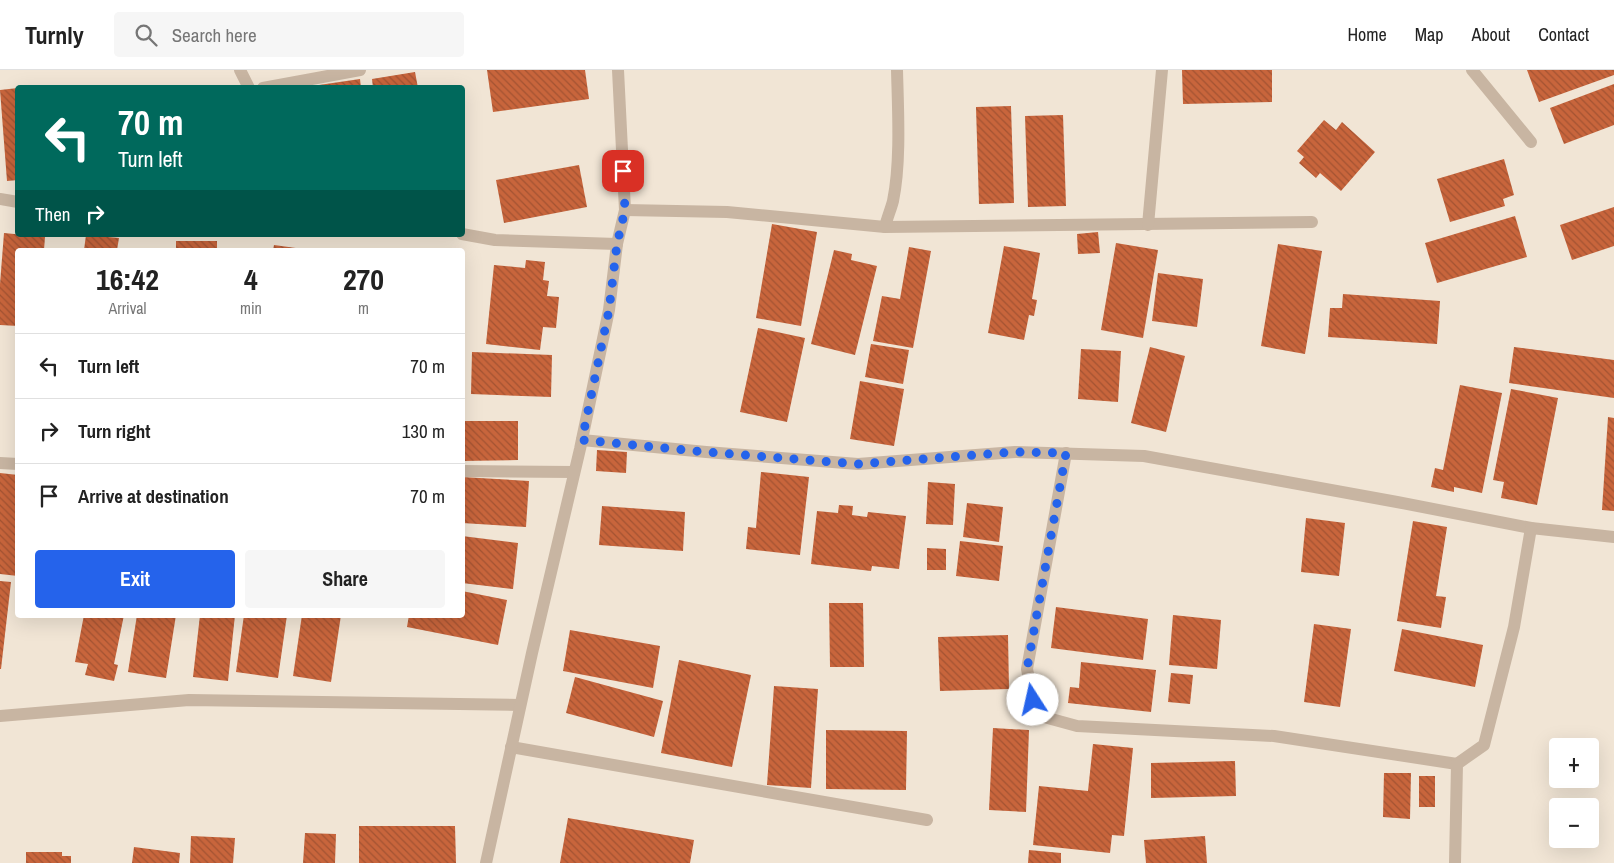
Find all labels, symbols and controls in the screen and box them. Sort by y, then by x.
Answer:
search box [114,12,464,57]
text: Turnly [25,19,84,51]
icon: search [132,21,160,49]
text: Search here [172,22,257,48]
text: Home [1347,22,1387,47]
text: Map [1415,22,1444,47]
text: About [1472,22,1510,47]
text: Contact [1538,22,1589,47]
text: 70 m [118,99,183,146]
icon: left [35,105,100,170]
text: Turn left [118,144,183,174]
pin [602,150,644,192]
icon: arrive [609,157,637,185]
icon: right [81,200,109,228]
text: Then [35,201,71,227]
text: 16:42 [96,259,159,299]
text: 4 [244,259,258,299]
text: 270 [343,259,384,299]
text: Arrival [109,297,146,319]
text: min [240,297,262,319]
text: m [358,297,369,319]
icon: left [35,352,63,380]
text: Turn left [78,353,139,379]
text: 70 m [410,353,445,379]
icon: right [35,417,63,445]
text: Turn right [78,418,150,444]
text: 130 m [402,418,445,444]
icon: arrive [35,482,63,510]
text: Arrive at destination [78,483,229,509]
text: 70 m [410,483,445,509]
button: Exit [35,550,235,608]
button: Share [245,550,445,608]
position arrow [1006,673,1058,725]
map controls [1549,738,1599,848]
button: + [1549,738,1599,788]
button: − [1549,798,1599,848]

